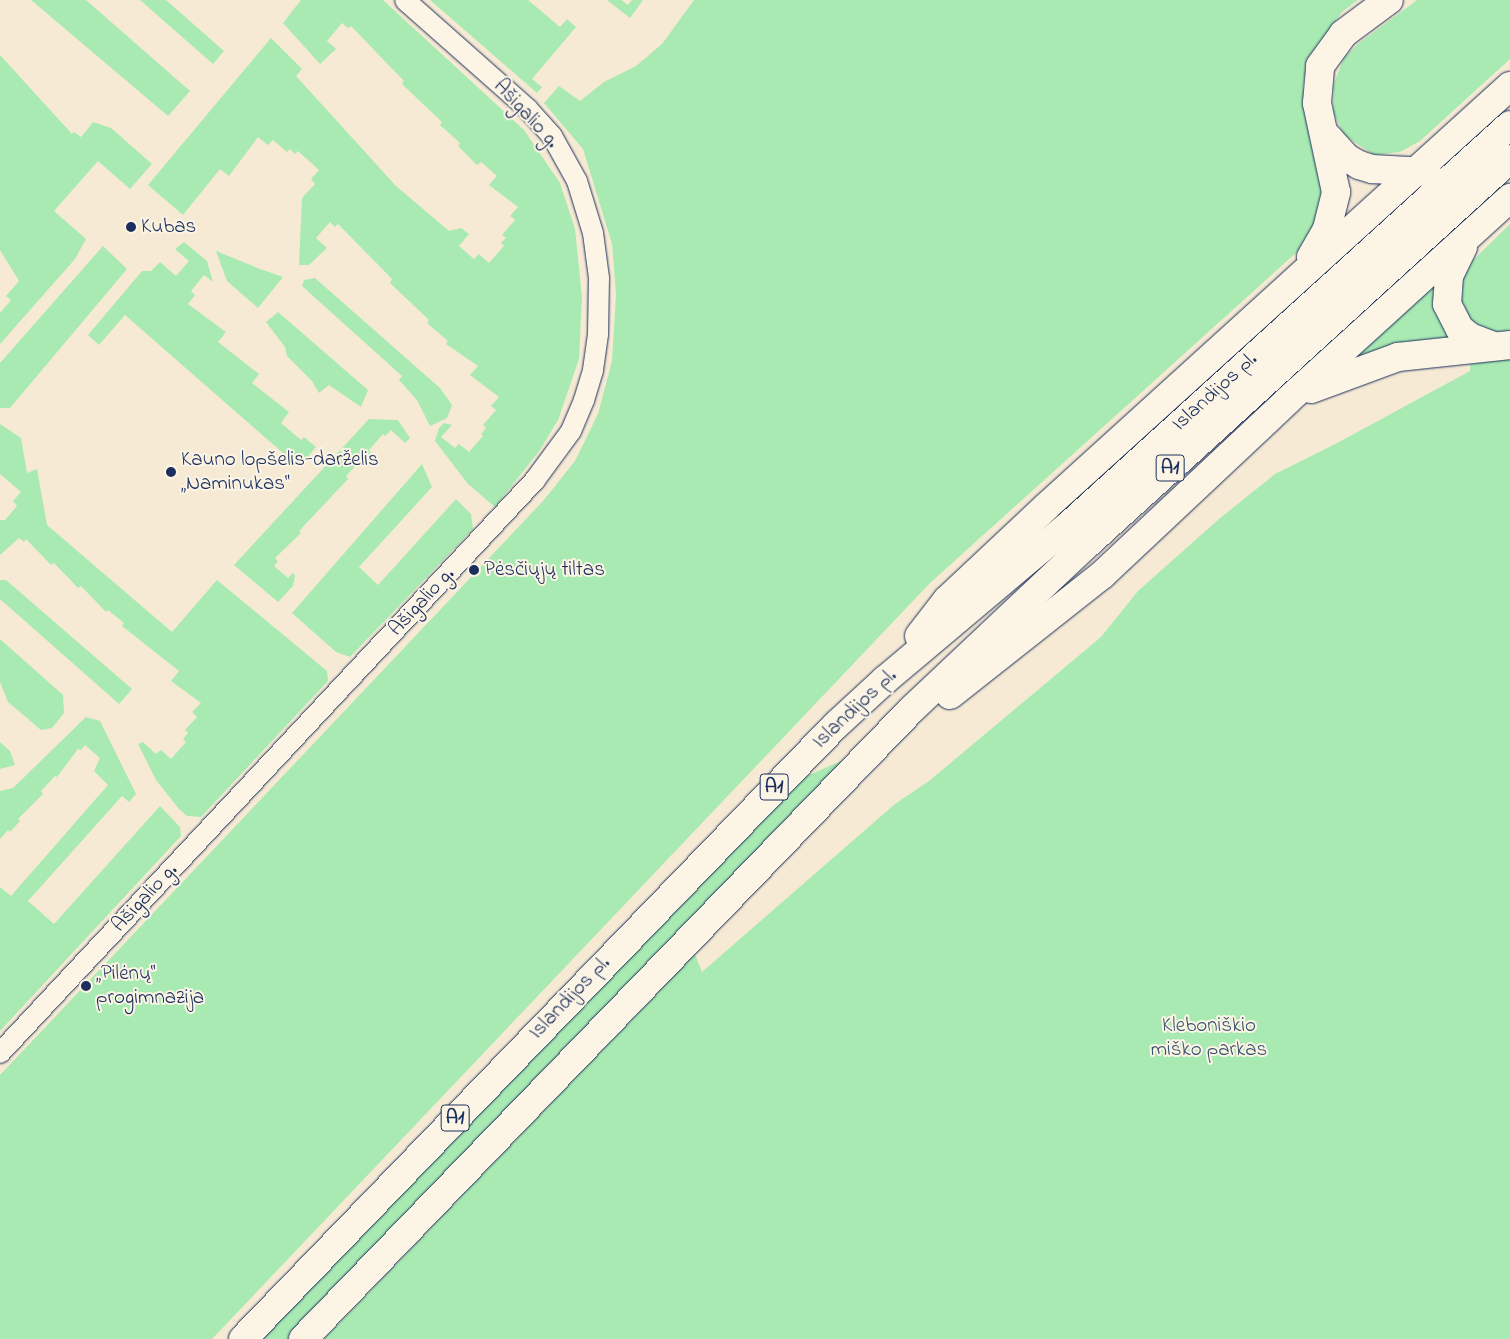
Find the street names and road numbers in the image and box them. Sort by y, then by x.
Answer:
street label: Ašigalio g. [488,74,564,154]
street label: Islandijos pl. [1167,347,1263,437]
road number: A1 [1155,450,1185,486]
street label: Ašigalio g. [384,562,460,642]
street label: Islandijos pl. [808,664,902,754]
road number: A1 [759,770,789,804]
street label: Ašigalio g. [107,858,183,938]
street label: Islandijos pl. [524,951,616,1045]
road number: A1 [440,1100,470,1136]

